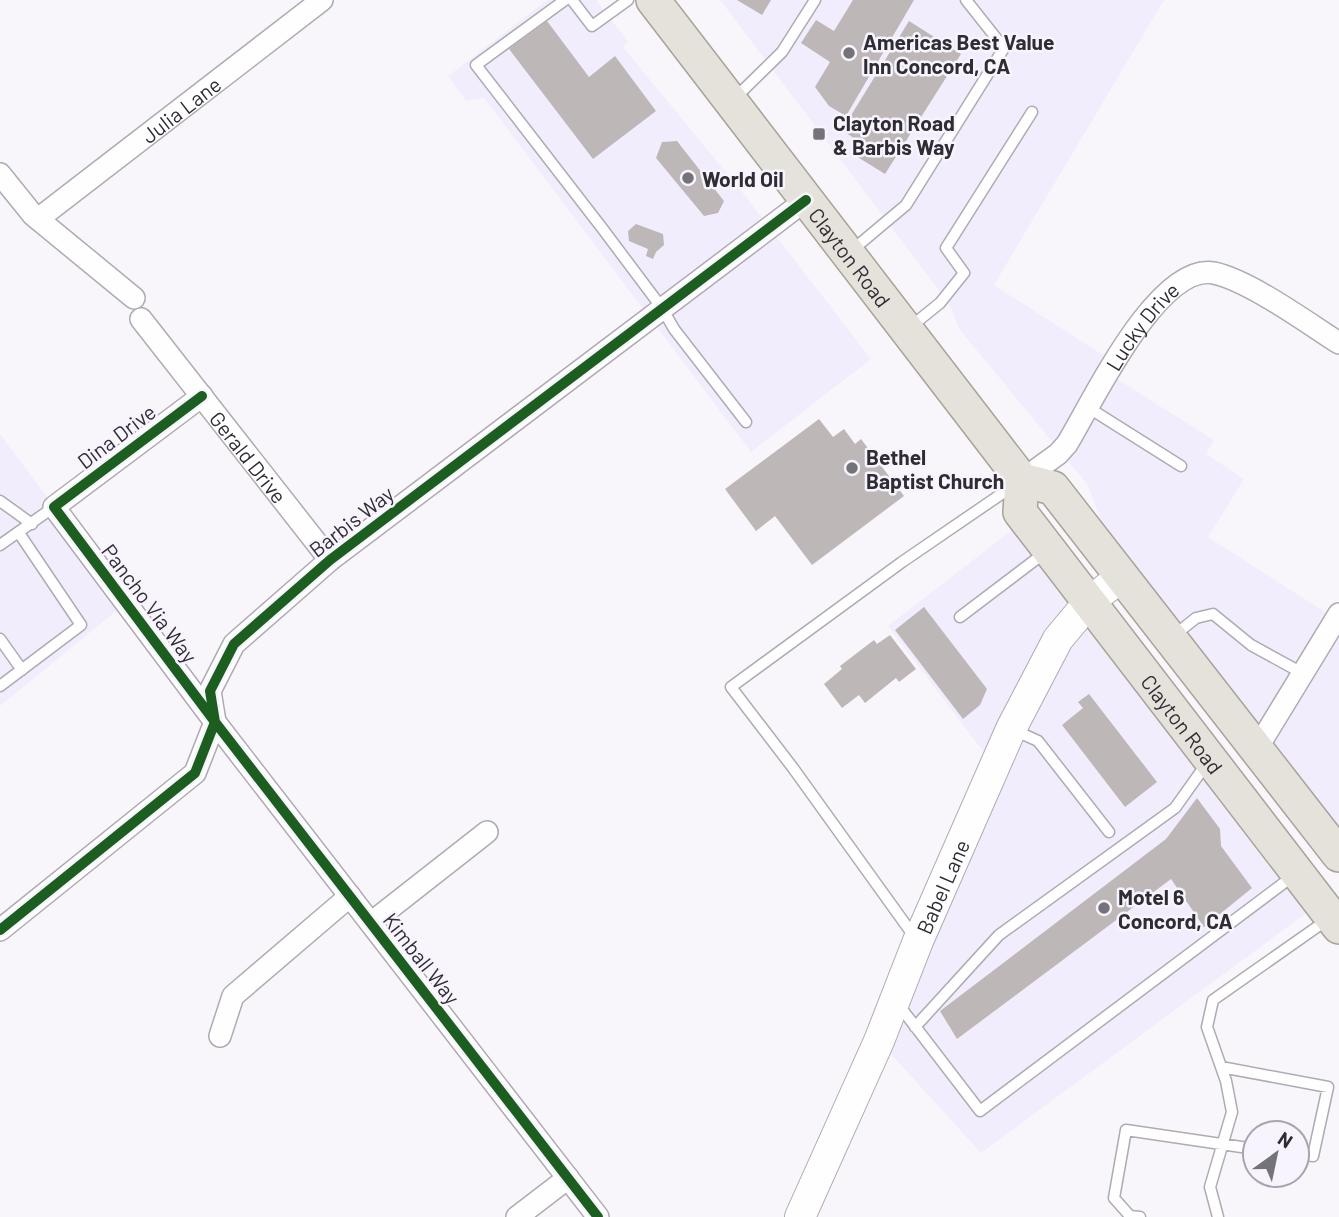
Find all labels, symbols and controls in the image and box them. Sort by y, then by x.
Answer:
place label: Americas Best Value Inn Concord, CA [863,29,1055,78]
marker: Americas Best Value Inn Concord, CA [841,45,857,61]
street label: Julia Lane [136,71,225,148]
place label: Clayton Road & Barbis Way [833,110,955,159]
marker: Clayton Road & Barbis Way [811,126,827,142]
place label: World Oil [702,166,784,191]
marker: World Oil [680,170,696,186]
street label: Clayton Road [804,202,897,312]
street label: Lucky Drive [1100,276,1183,375]
street label: Dina Drive [72,399,160,473]
street label: Gerald Drive [205,406,293,508]
place label: Bethel Baptist Church [866,444,1004,493]
marker: Bethel Baptist Church [844,460,860,476]
street label: Barbis Way [304,480,398,562]
street label: Pancho Via Way [97,539,203,668]
street label: Clayton Road [1137,669,1229,778]
street label: Babel Lane [910,835,974,937]
place label: Motel 6 Concord, CA [1118,884,1233,933]
marker: Motel 6 Concord, CA [1096,900,1112,916]
street label: Kimball Way [379,907,466,1009]
north arrow [1241,1119,1311,1189]
text: N [1274,1126,1297,1152]

